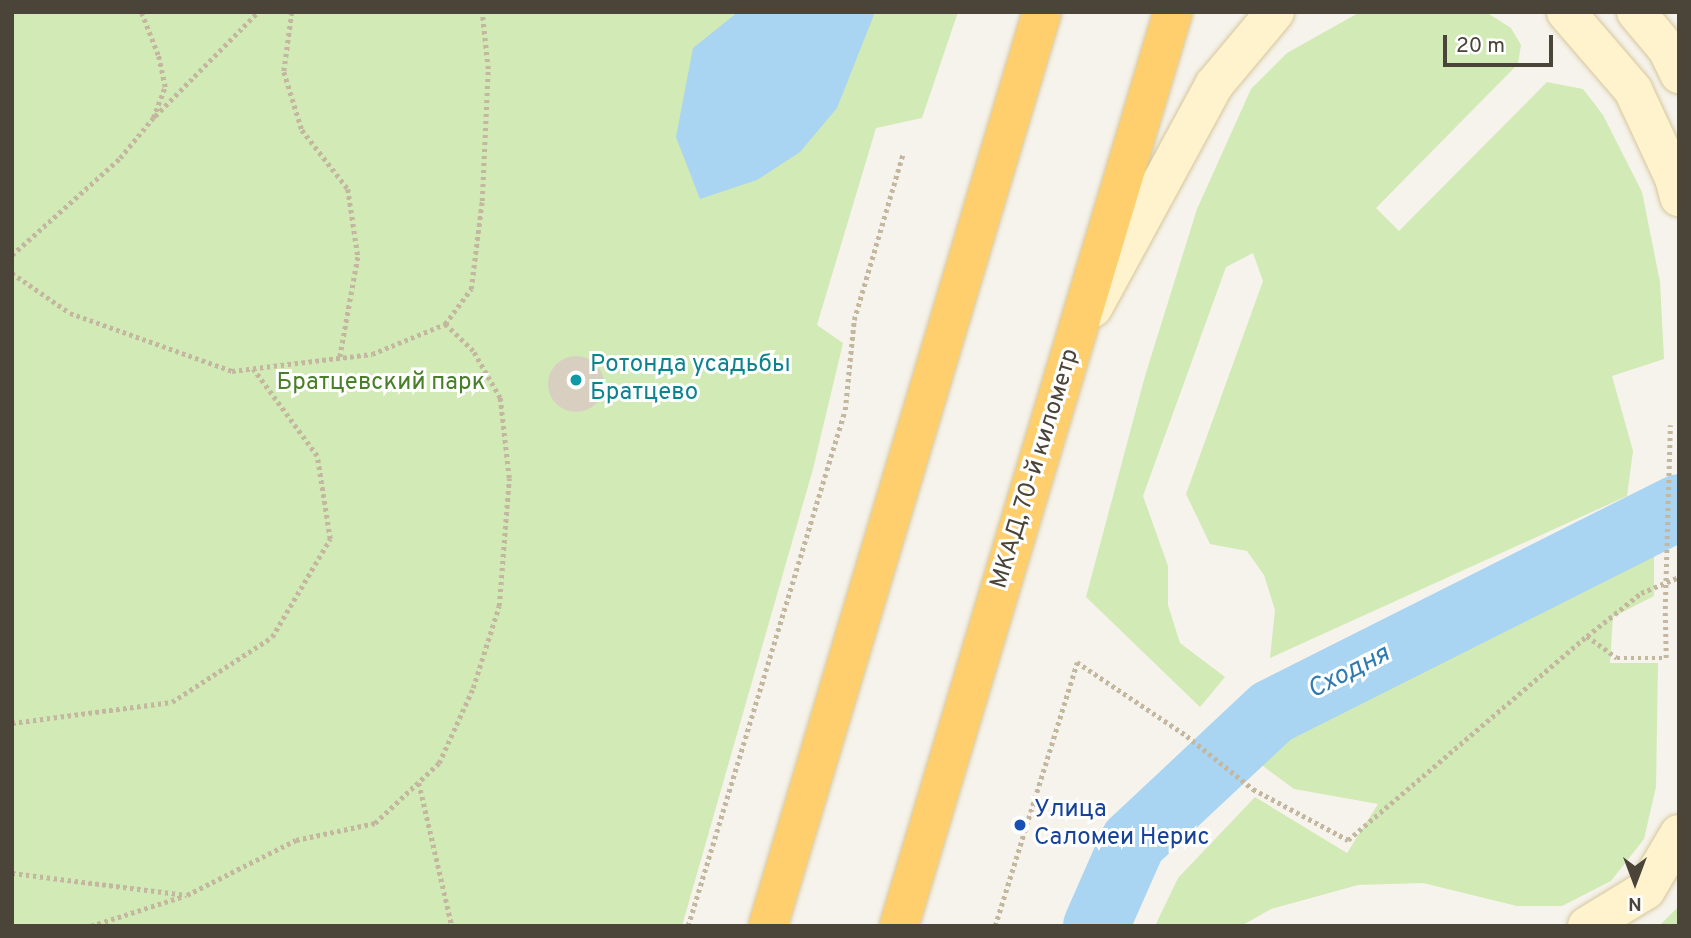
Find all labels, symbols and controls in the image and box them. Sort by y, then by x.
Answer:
scale bar [1446,21,1556,65]
text: 20 m [1456,33,1505,60]
street label: МКАД, 70-й километр [986,345,1086,593]
place label: Ротонда усадьбы Братцево [590,352,791,408]
park label: Братцевский парк [277,370,485,398]
marker: Ротонда усадьбы Братцево [568,372,584,388]
water label: Сходня [1303,639,1395,707]
place label: Улица Саломеи Нерис [1034,797,1210,853]
marker: Улица Саломеи Нерис [1012,817,1028,833]
north arrow [1600,847,1670,917]
text: N [1628,891,1642,915]

